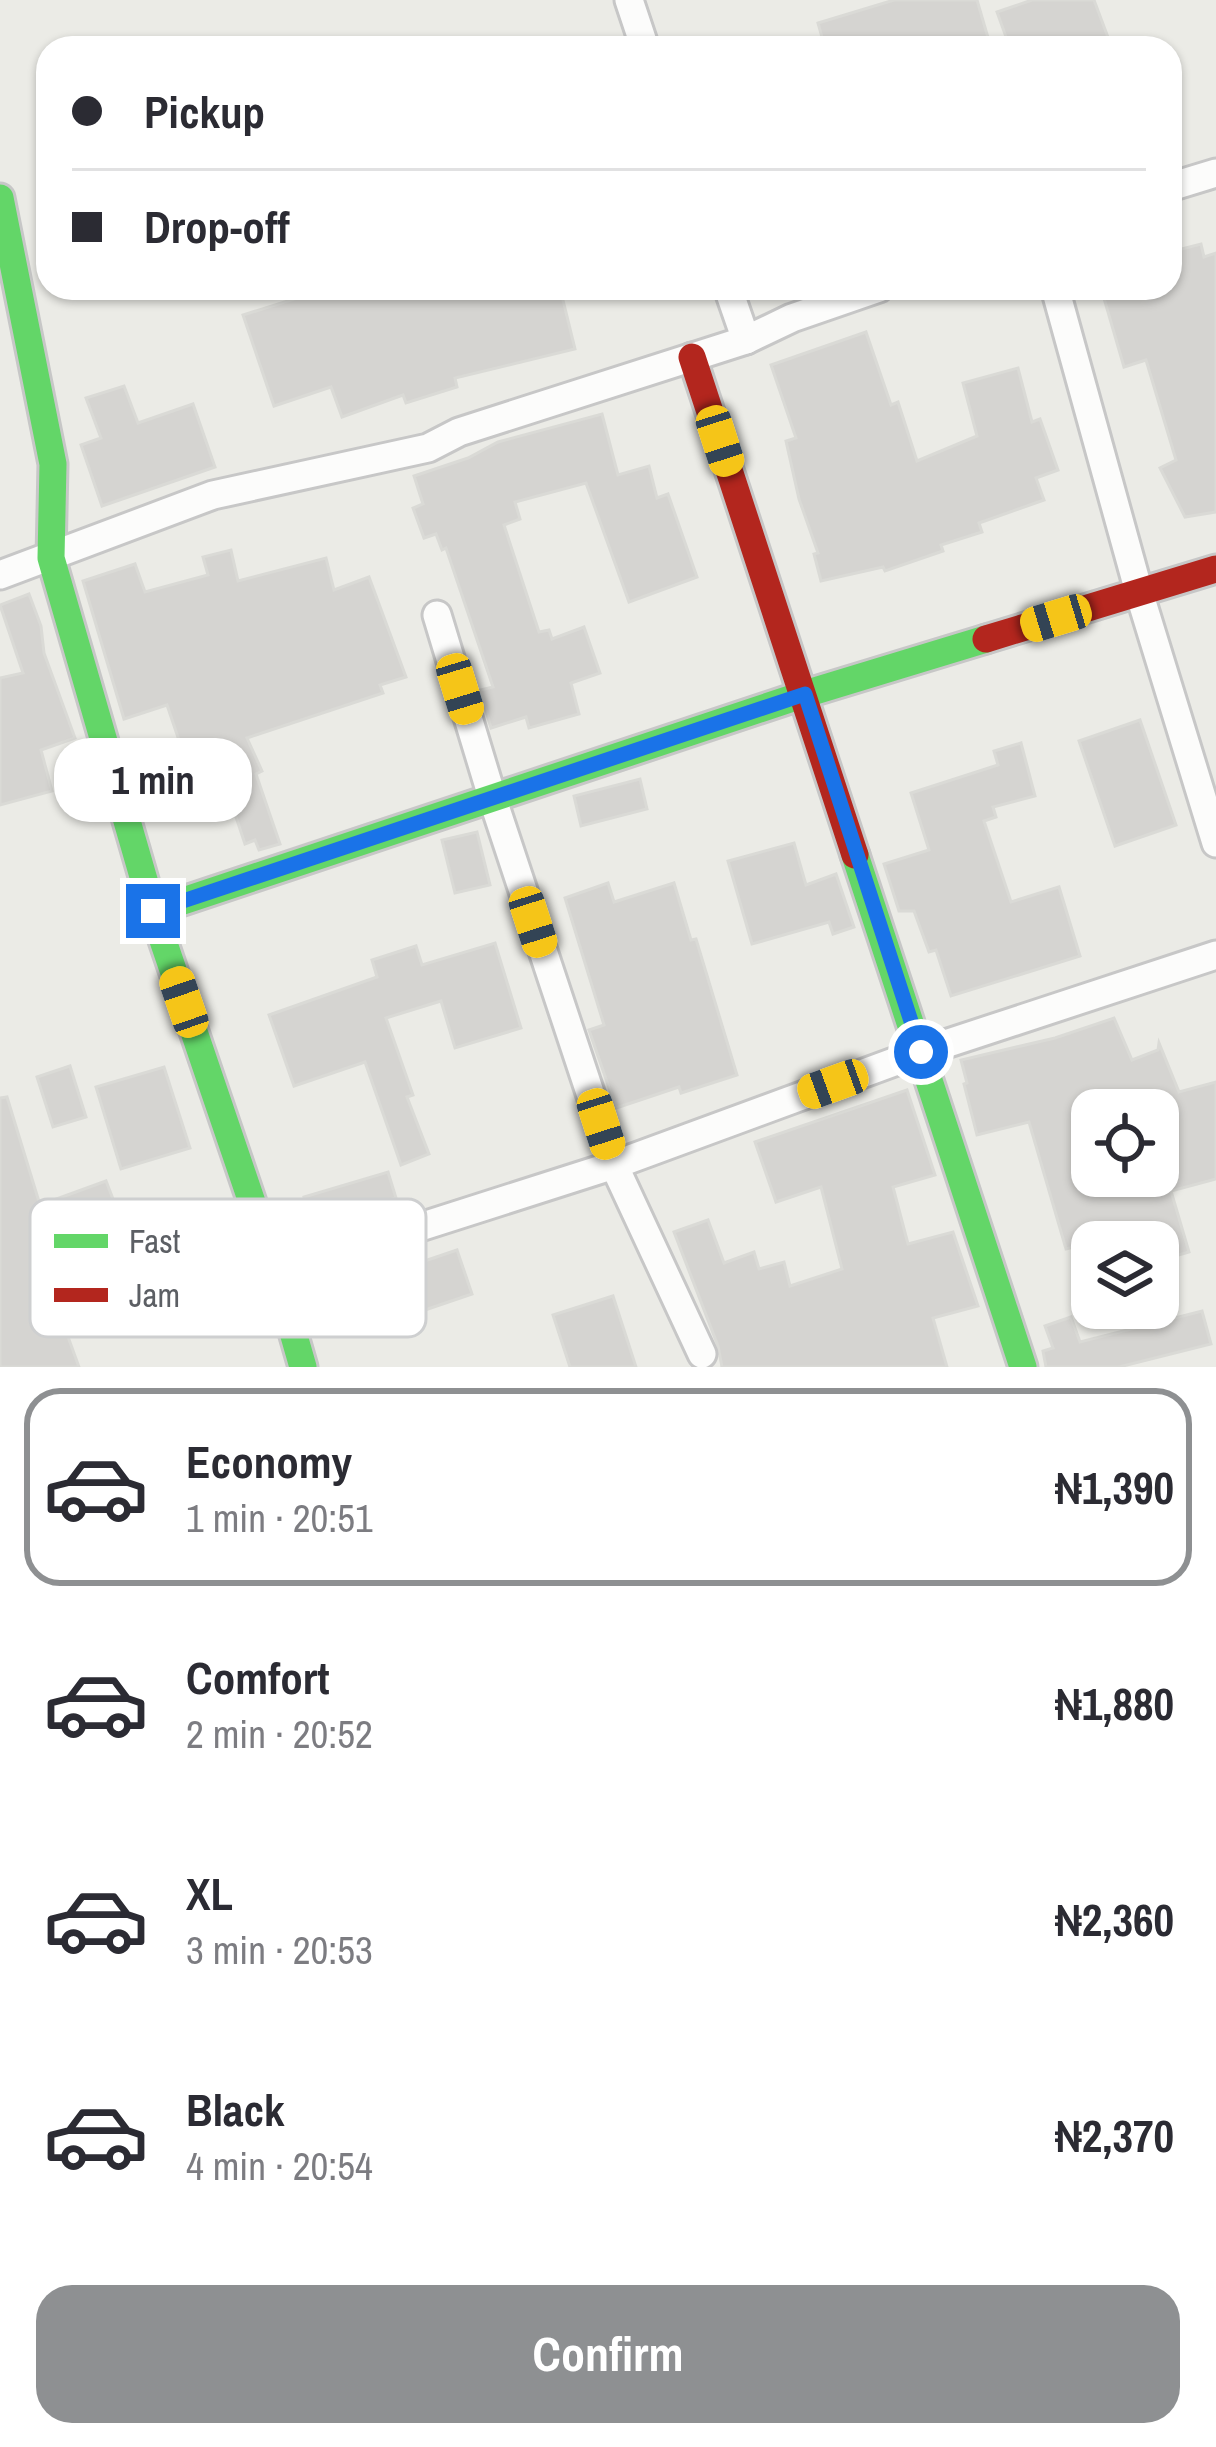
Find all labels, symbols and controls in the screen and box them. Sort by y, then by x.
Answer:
text: Pickup [144,81,265,142]
text: Drop-off [144,196,290,257]
car [692,401,748,481]
car [1016,590,1096,646]
car [432,649,488,729]
callout: 1 min [54,737,252,821]
text: 1 min [111,754,195,806]
car [505,882,561,962]
route end [126,884,180,938]
car [155,962,213,1042]
route start [894,1025,948,1079]
car [793,1055,873,1113]
car [573,1084,629,1164]
map controls [1071,1089,1179,1329]
button: locate [1071,1089,1179,1197]
legend [30,1199,426,1337]
text: Fast [129,1219,180,1263]
button: layers [1071,1221,1179,1329]
text: Jam [129,1273,180,1317]
text: Economy [186,1431,352,1492]
icon: car [42,1433,150,1541]
text: ₦1,390 [1055,1457,1174,1518]
text: 1 min · 20:51 [186,1492,373,1544]
text: Comfort [186,1647,329,1708]
icon: car [42,1649,150,1757]
text: ₦1,880 [1055,1673,1174,1734]
text: 2 min · 20:52 [186,1708,373,1760]
text: XL [186,1863,233,1924]
icon: car [42,1865,150,1973]
text: ₦2,360 [1055,1889,1174,1950]
text: 3 min · 20:53 [186,1924,373,1976]
text: Black [186,2079,284,2140]
icon: car [42,2081,150,2189]
text: ₦2,370 [1055,2105,1174,2166]
text: 4 min · 20:54 [186,2140,373,2192]
button: Confirm [36,2285,1180,2423]

